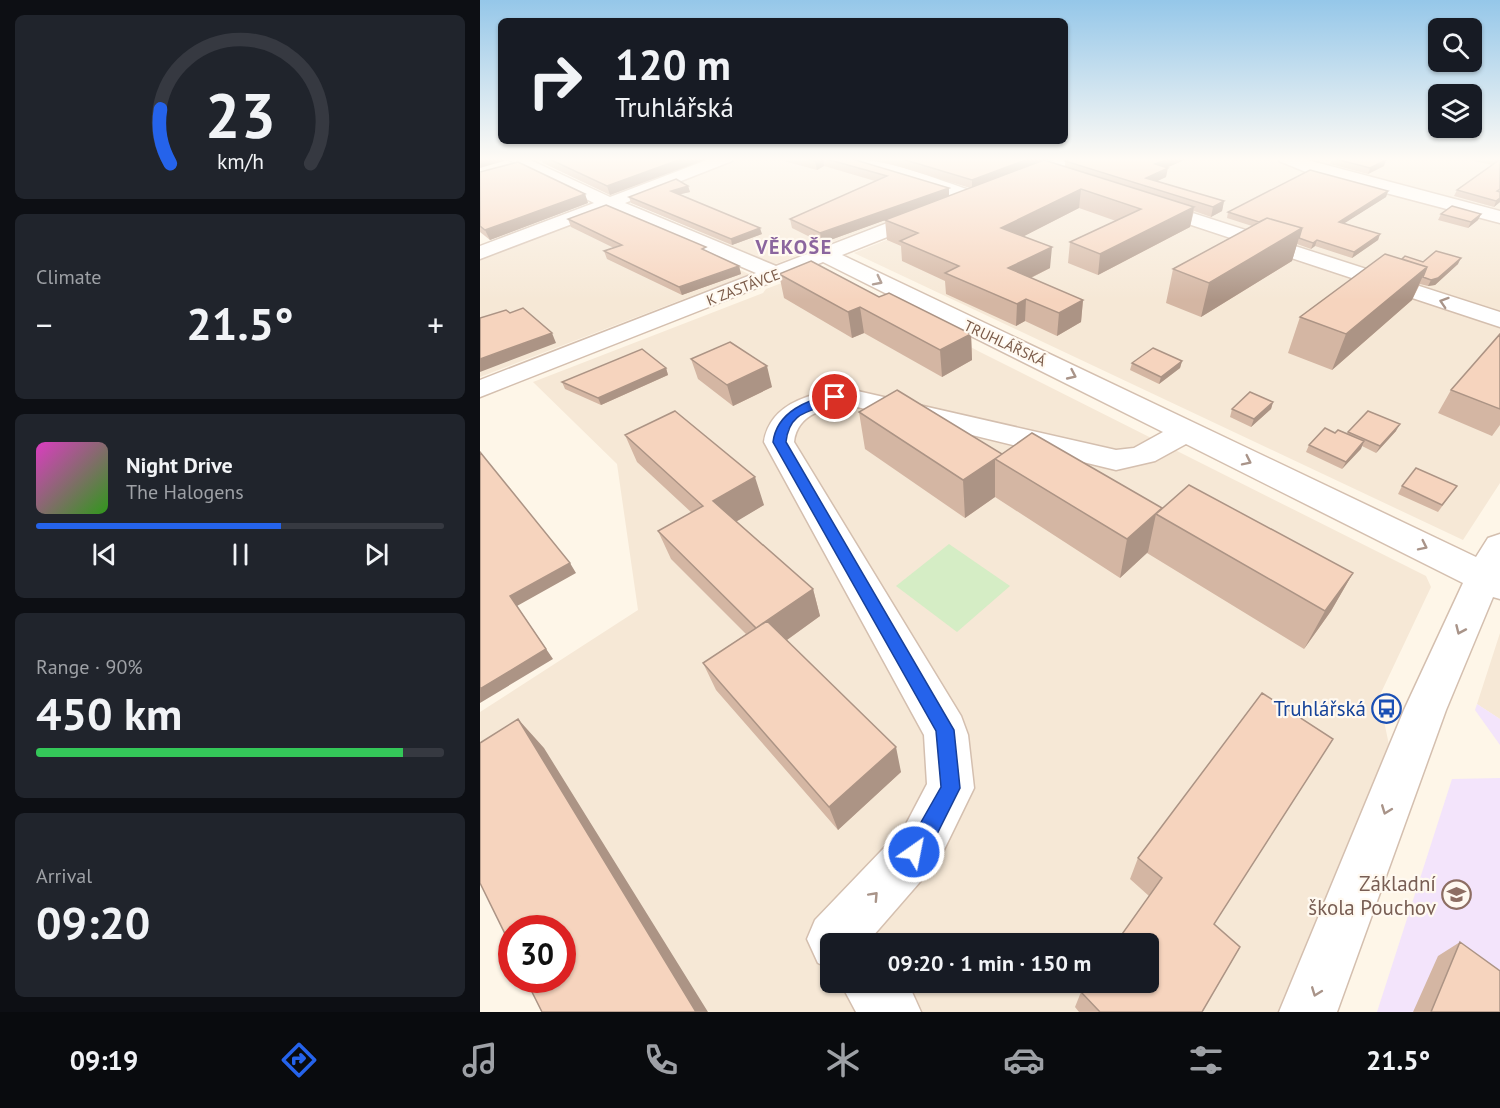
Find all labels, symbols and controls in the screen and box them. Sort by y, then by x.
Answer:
map controls [1428,18,1482,138]
button: search [1428,18,1482,72]
text: 120 m [615,37,731,92]
icon: right [516,42,594,120]
text: 23 [205,74,275,155]
button: layers [1428,84,1482,138]
text: Truhlářská [615,90,734,124]
text: km/h [216,148,263,176]
district label: VĚKOŠE [754,234,833,260]
text: Climate [36,264,102,290]
street label: K ZASTÁVCE [704,264,782,310]
one-way arrow [871,273,882,285]
text: 21.5° [186,294,294,352]
one-way arrow [1439,297,1450,309]
text: − [36,303,53,346]
text: + [427,303,444,346]
street label: TRUHLÁŘSKÁ [961,316,1049,370]
one-way arrow [1066,367,1077,379]
pin [809,371,860,422]
icon: arrive [818,380,851,413]
text: Night Drive [126,451,233,479]
one-way arrow [1241,454,1251,465]
text: The Halogens [126,479,244,505]
icon: previous [88,538,121,571]
icon: pause [224,538,257,571]
icon: next [360,538,393,571]
one-way arrow [1416,539,1427,550]
one-way arrow [1455,623,1467,634]
text: Range · 90% [36,654,143,680]
text: 450 km [36,684,182,742]
bus stop icon: Truhlářská [1371,692,1403,724]
place label: Truhlářská [1274,695,1366,722]
one-way arrow [1381,804,1393,815]
position arrow [882,820,946,884]
text: Arrival [36,863,92,889]
place label: Základní škola Pouchov [1308,870,1436,921]
school or university icon: Základní škola Pouchov [1441,879,1473,911]
one-way arrow [866,892,877,903]
text: 09:20 [36,893,150,951]
speed limit sign: 30 [498,915,576,993]
text: 09:20 · 1 min · 150 m [888,949,1091,977]
one-way arrow [1311,986,1323,997]
icon: directions [278,1039,320,1081]
icon: music [459,1039,501,1081]
icon: phone [640,1039,682,1081]
icon: climate [822,1039,864,1081]
icon: car [1003,1039,1045,1081]
icon: filters [1185,1039,1227,1081]
text: 09:19 [70,1043,138,1077]
text: 21.5° [1366,1043,1430,1077]

